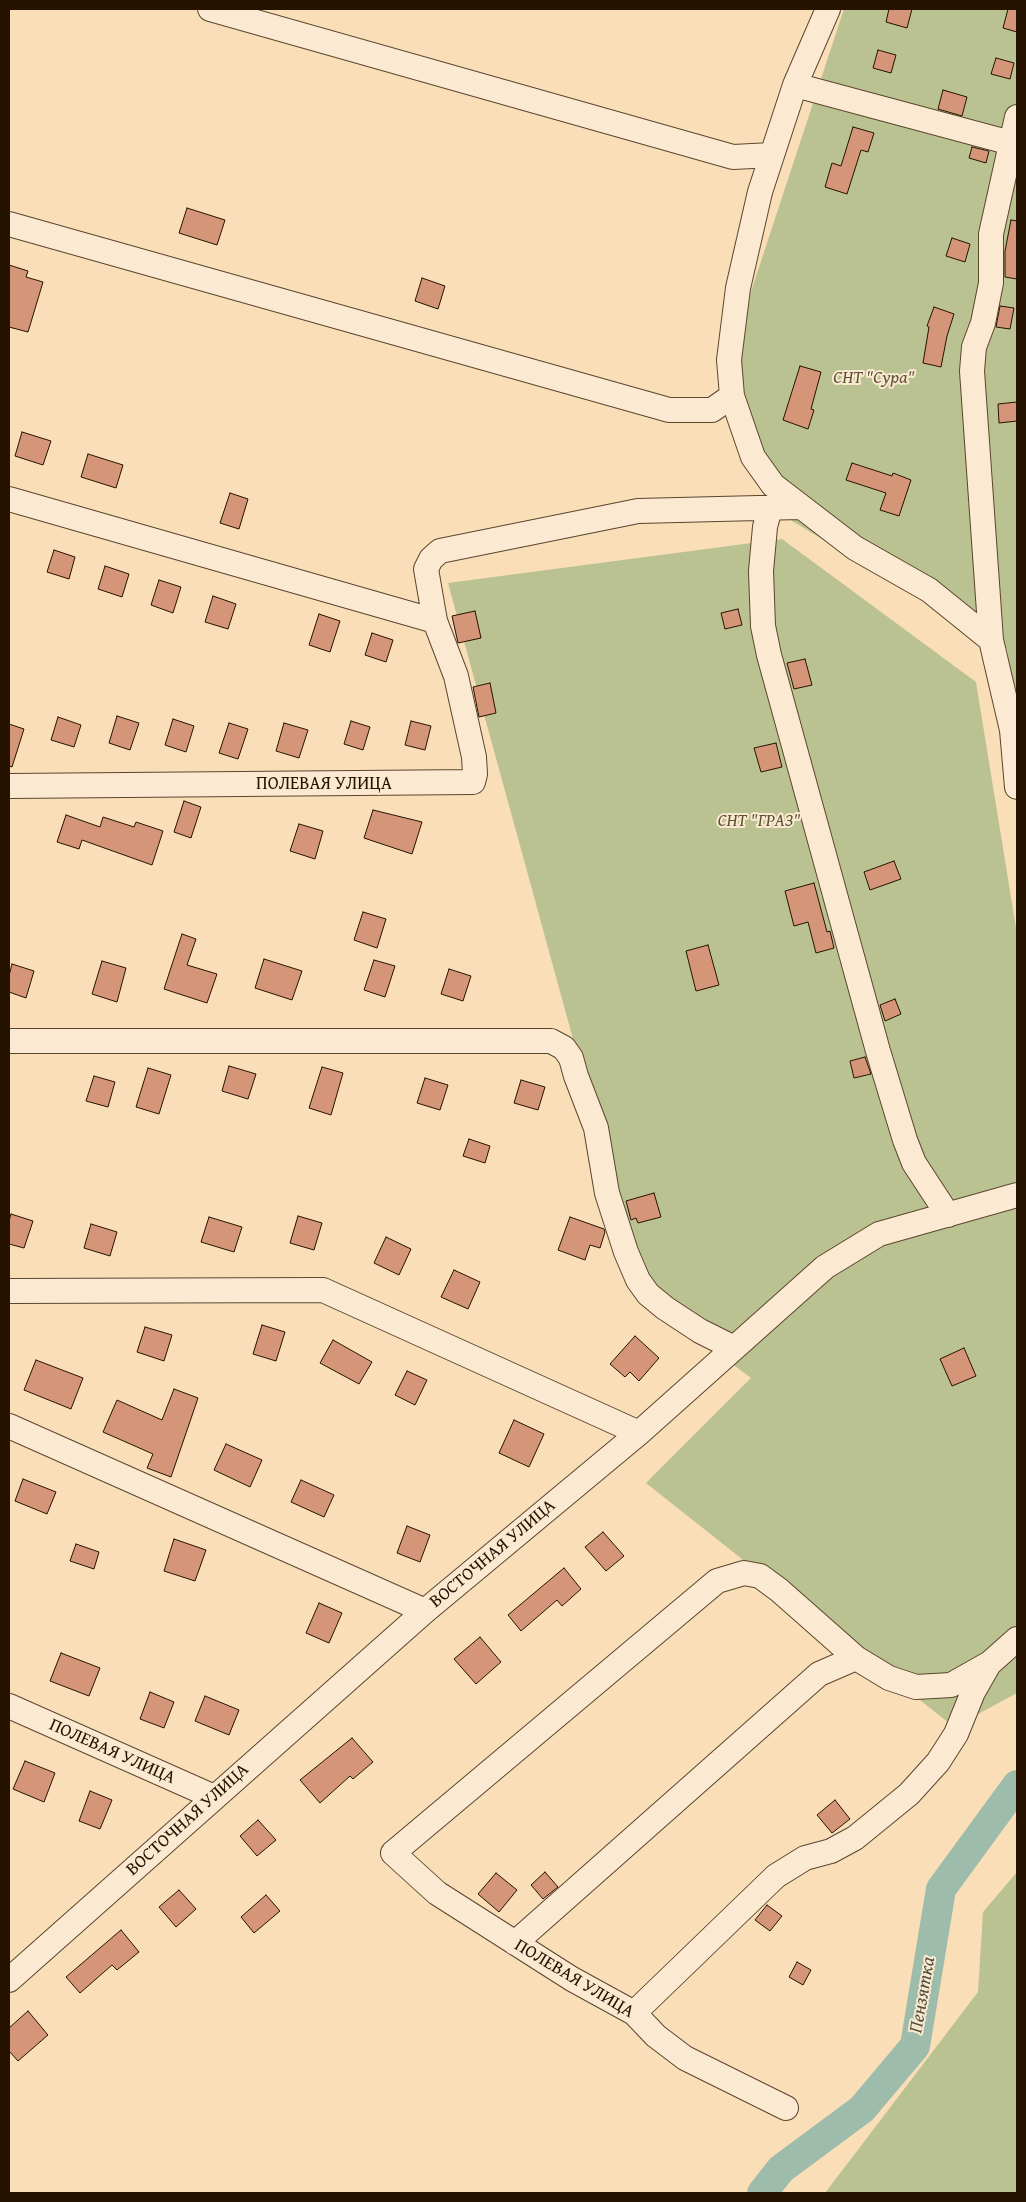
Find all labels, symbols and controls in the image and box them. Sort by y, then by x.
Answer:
park label: СНТ "Сура" [833,367,915,389]
street label: ПОЛЕВАЯ УЛИЦА [256,773,392,795]
park label: СНТ "ГРАЗ" [718,810,800,832]
street label: ВОСТОЧНАЯ УЛИЦА [426,1495,560,1613]
street label: ПОЛЕВАЯ УЛИЦА [46,1715,178,1789]
street label: ВОСТОЧНАЯ УЛИЦА [122,1759,254,1881]
street label: ПОЛЕВАЯ УЛИЦА [510,1935,638,2023]
water label: Пензятка [905,1955,941,2035]

